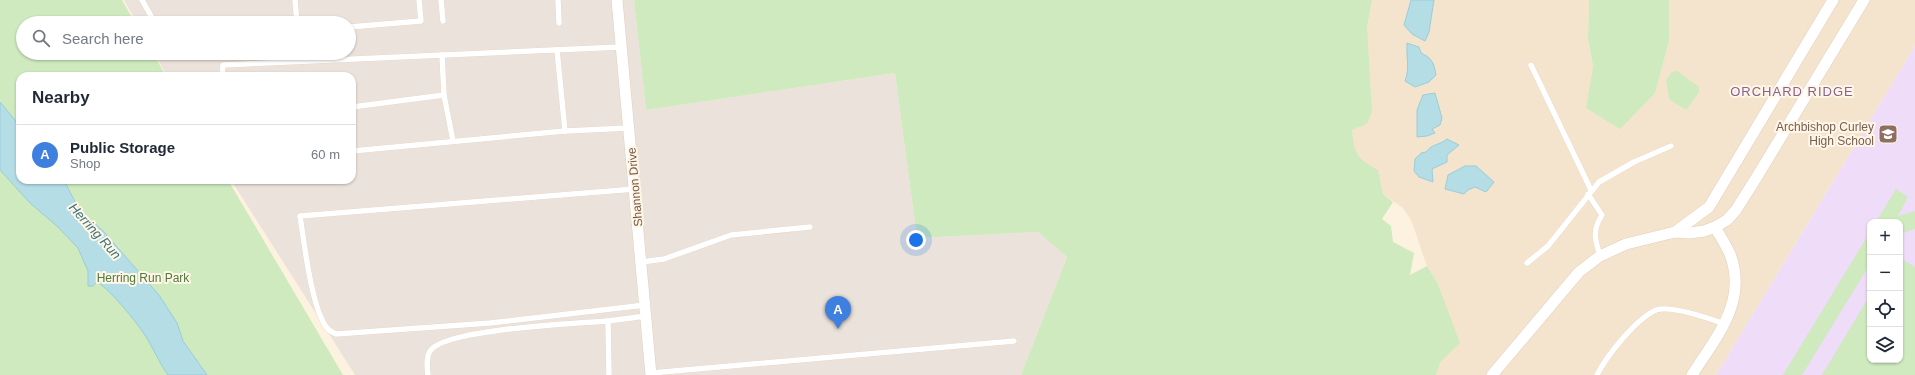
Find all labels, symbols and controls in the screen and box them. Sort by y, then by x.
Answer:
search box [16,16,356,60]
icon: search [30,27,52,49]
text: Search here [62,30,144,47]
district label: ORCHARD RIDGE [1730,84,1854,99]
text: Nearby [32,88,90,107]
place label: Archbishop Curley High School [1776,120,1874,148]
school or university icon: Archbishop Curley High School [1877,123,1899,145]
text: Public Storage [70,139,175,156]
text: A [40,147,50,162]
text: 60 m [311,147,340,162]
street label: Shannon Drive [625,147,645,227]
text: Shop [70,156,100,171]
water label: Herring Run [66,200,124,262]
map controls [1867,219,1903,363]
button: + [1867,219,1903,255]
your location [906,230,926,250]
button: − [1867,255,1903,291]
park label: Herring Run Park [97,271,190,285]
button: locate [1867,291,1903,327]
pin: A [825,296,851,329]
button: layers [1867,327,1903,363]

